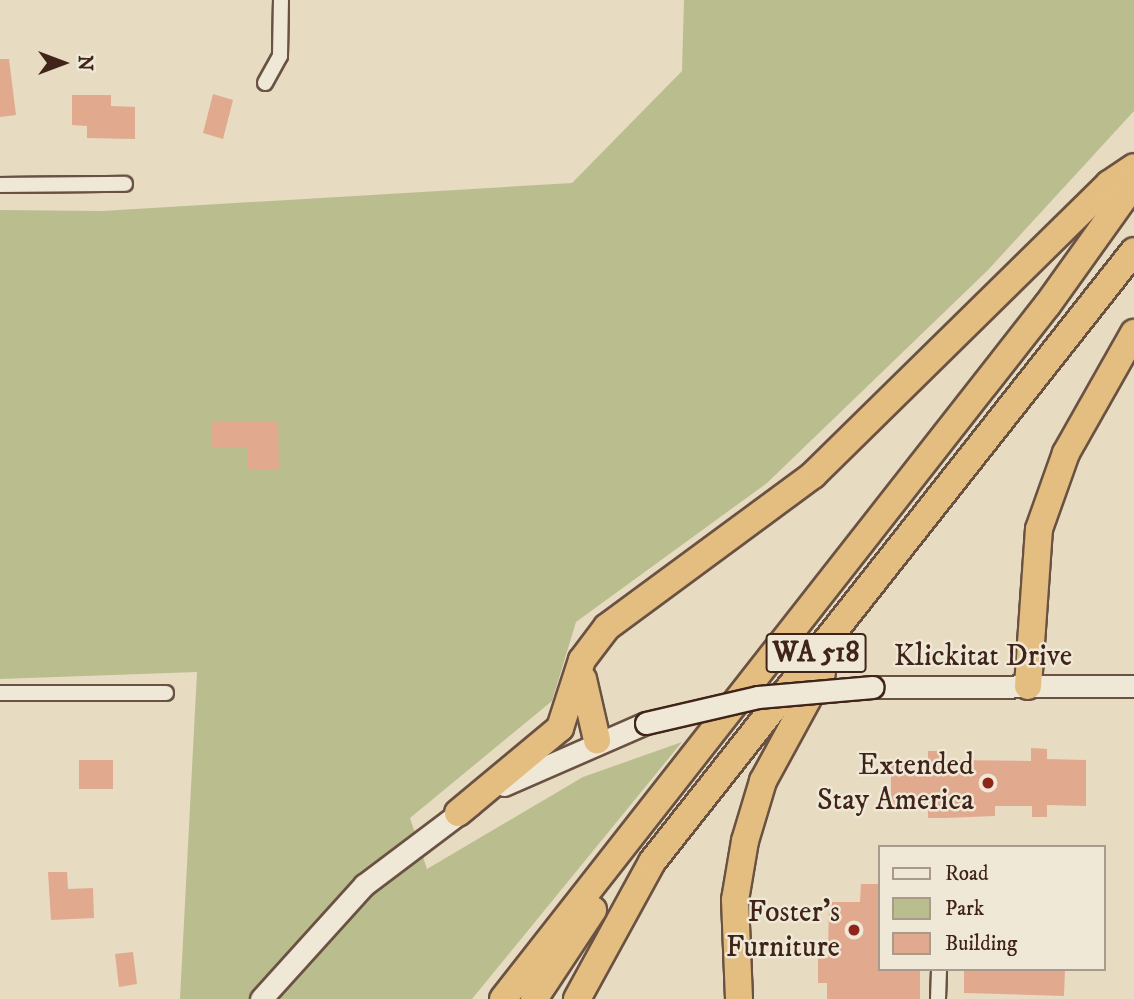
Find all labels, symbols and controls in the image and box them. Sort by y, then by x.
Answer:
north arrow [28,28,98,98]
text: N [73,55,96,71]
road number: WA 518 [765,628,867,678]
street label: Klickitat Drive [894,639,1072,675]
place label: Extended Stay America [817,748,974,818]
marker: Extended Stay America [980,775,996,791]
legend [878,845,1106,971]
text: Road [945,861,989,887]
place label: Foster's Furniture [726,895,840,965]
text: Park [945,896,984,922]
marker: Foster's Furniture [846,922,862,938]
text: Building [945,931,1017,957]

